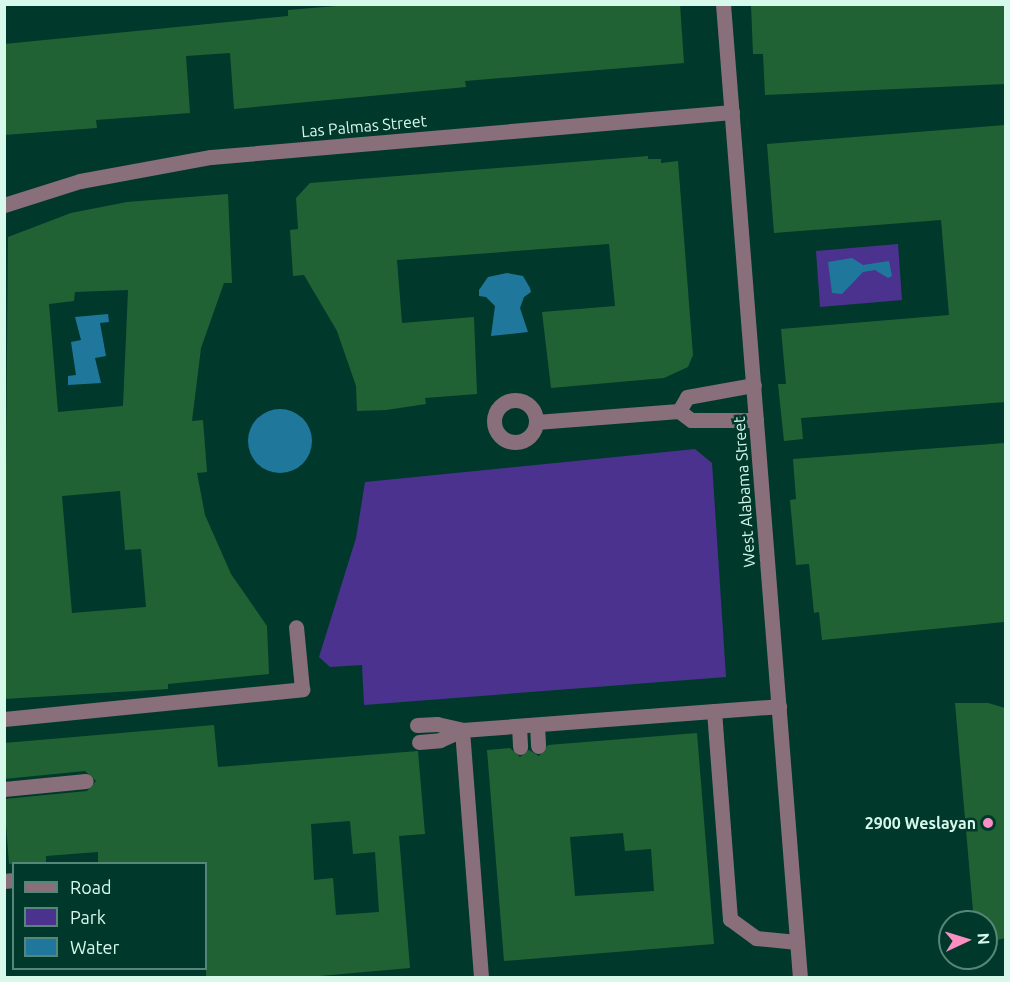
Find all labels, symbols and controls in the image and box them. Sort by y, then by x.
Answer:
street label: Las Palmas Street [300,111,428,141]
street label: West Alabama Street [729,416,759,568]
place label: 2900 Weslayan [865,813,976,833]
marker: 2900 Weslayan [981,816,995,830]
legend [12,862,207,970]
text: Road [70,877,112,897]
text: Park [70,907,106,927]
north arrow [938,910,998,970]
text: N [975,932,993,945]
text: Water [70,937,119,957]

